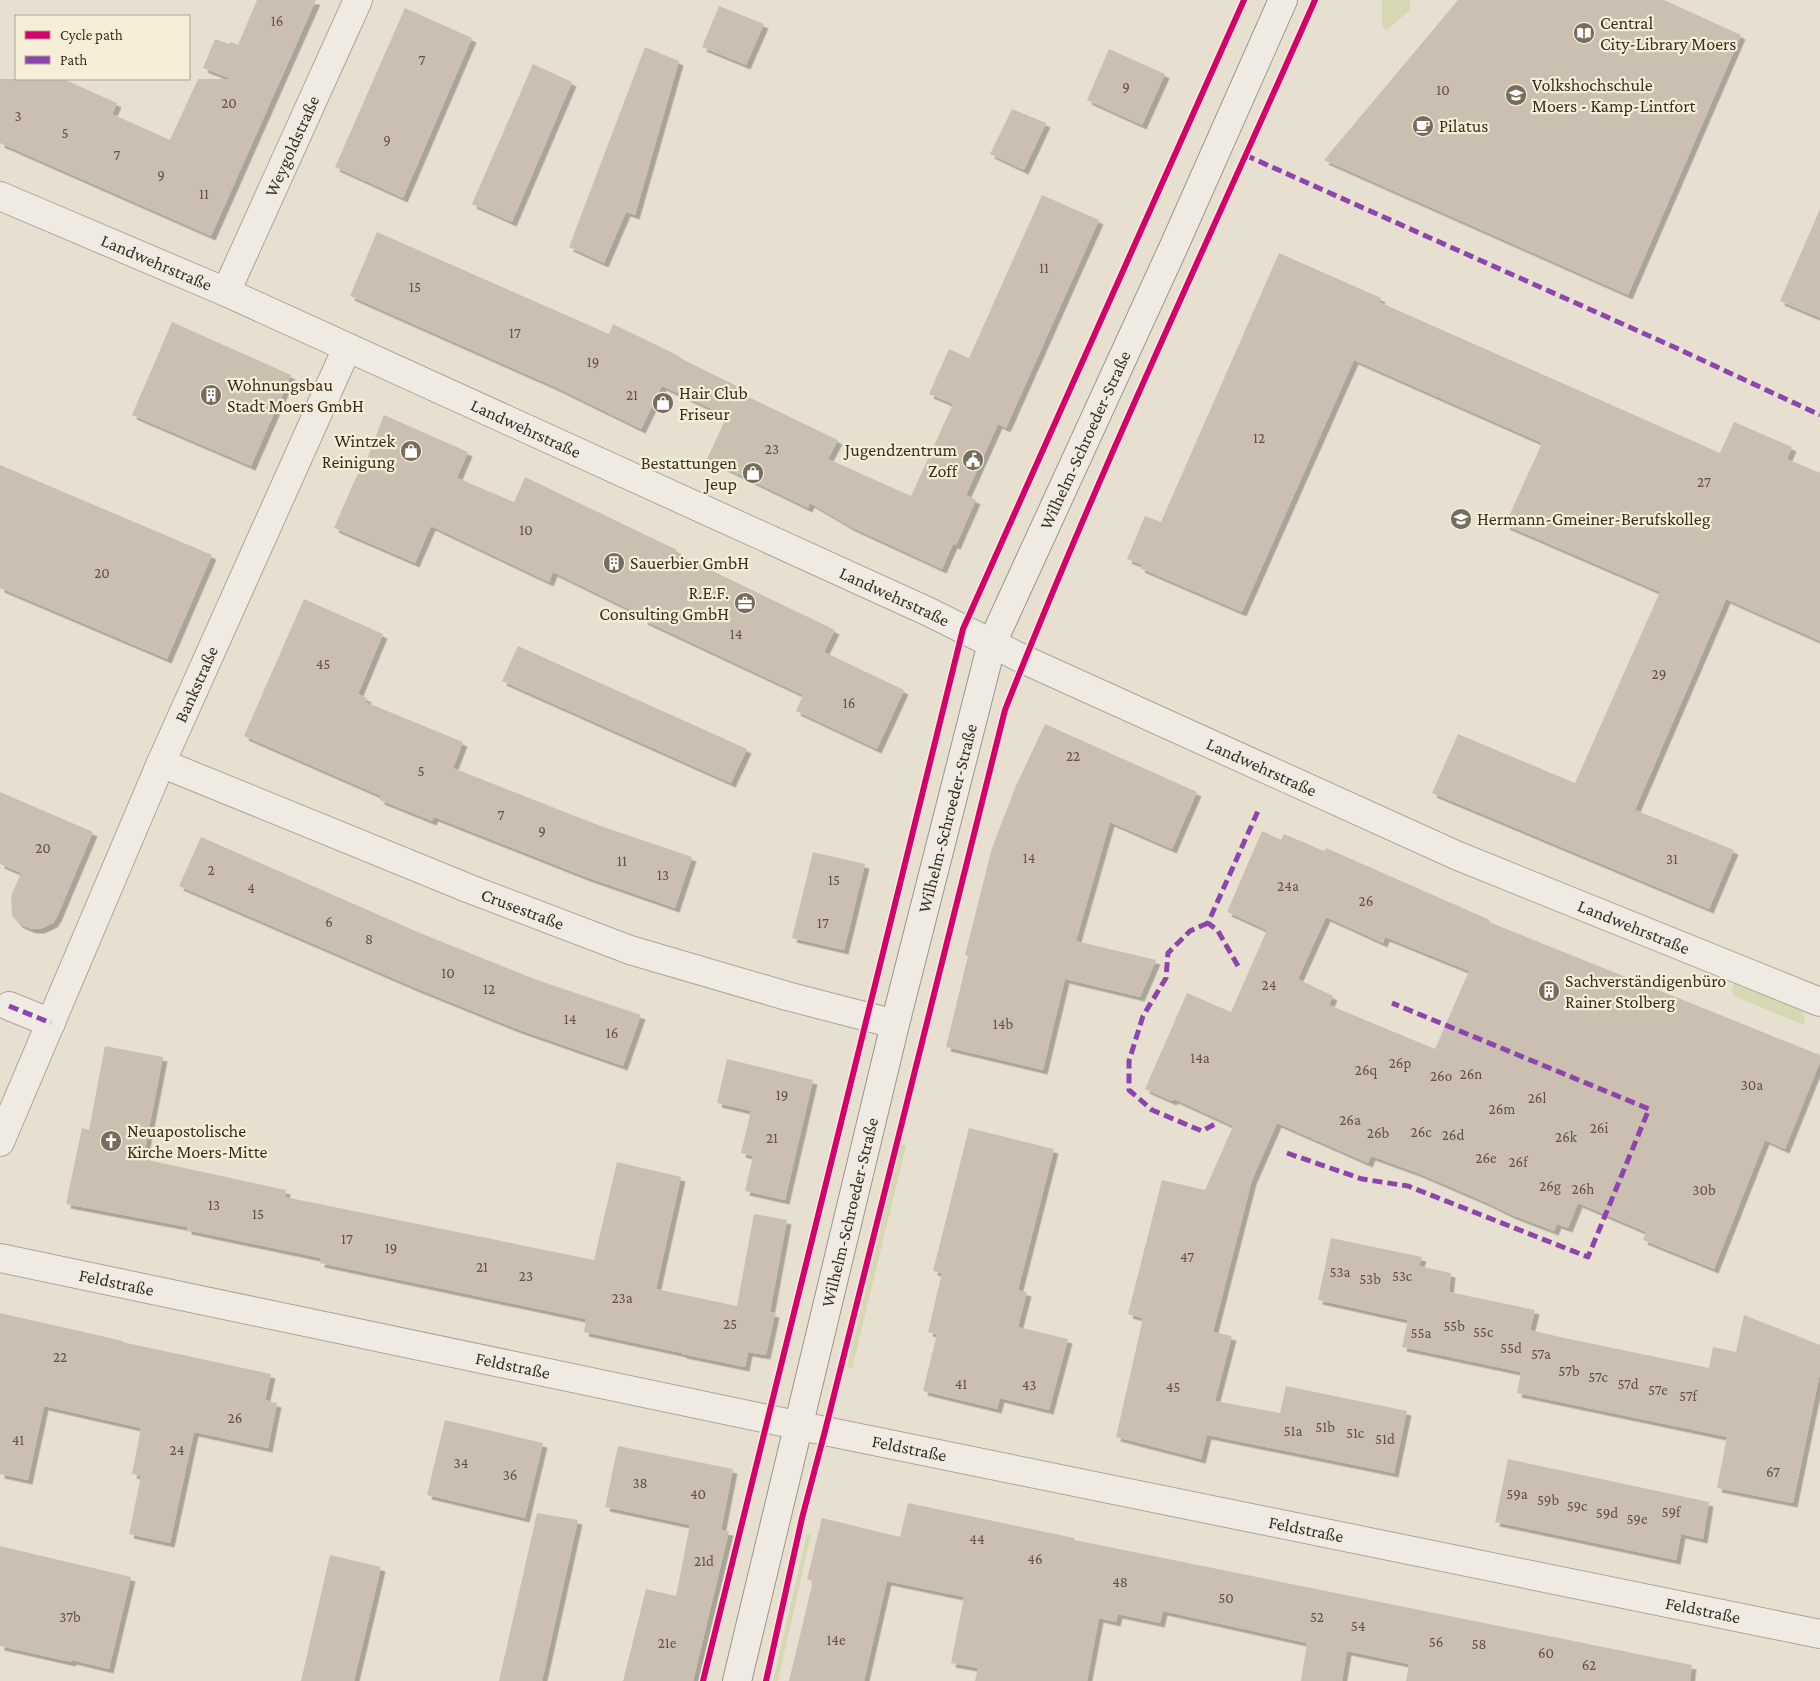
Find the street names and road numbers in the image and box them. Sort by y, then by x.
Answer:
street label: Weygoldstraße [260,92,324,200]
street label: Landwehrstraße [98,230,215,295]
street label: Wilhelm-Schroeder-Straße [1035,348,1135,533]
street label: Landwehrstraße [468,395,584,462]
street label: Landwehrstraße [836,563,953,631]
street label: Bankstraße [170,643,222,726]
street label: Wilhelm-Schroeder-Straße [914,721,981,915]
street label: Landwehrstraße [1203,733,1320,801]
street label: Crusestraße [478,884,567,934]
street label: Landwehrstraße [1575,895,1693,958]
street label: Wilhelm-Schroeder-Straße [817,1115,882,1309]
street label: Feldstraße [77,1265,156,1300]
street label: Feldstraße [474,1348,552,1383]
street label: Feldstraße [870,1431,949,1466]
street label: Feldstraße [1267,1512,1345,1547]
street label: Feldstraße [1664,1593,1742,1628]

